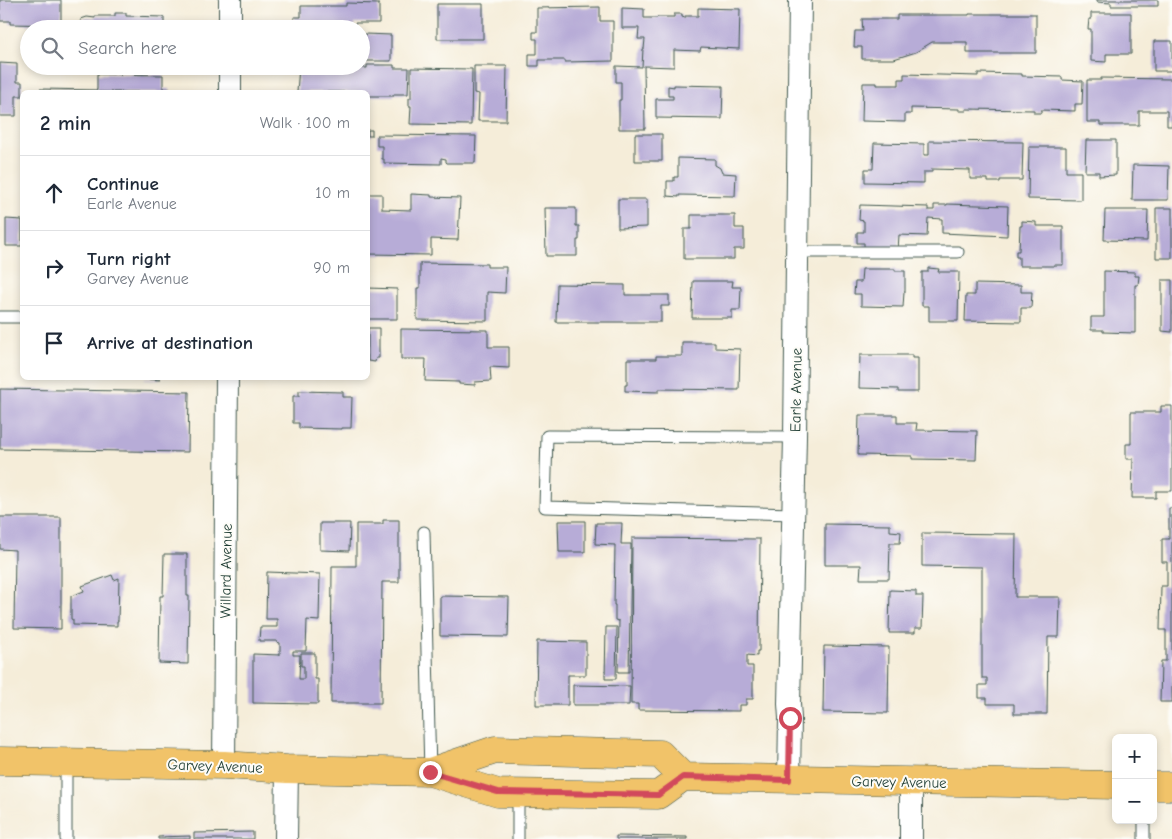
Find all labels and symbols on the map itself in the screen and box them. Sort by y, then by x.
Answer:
street label: Earle Avenue [786,347,806,432]
street label: Willard Avenue [216,523,236,619]
route start [779,707,802,730]
street label: Garvey Avenue [167,755,263,777]
route end [419,761,442,784]
street label: Garvey Avenue [851,772,947,792]

